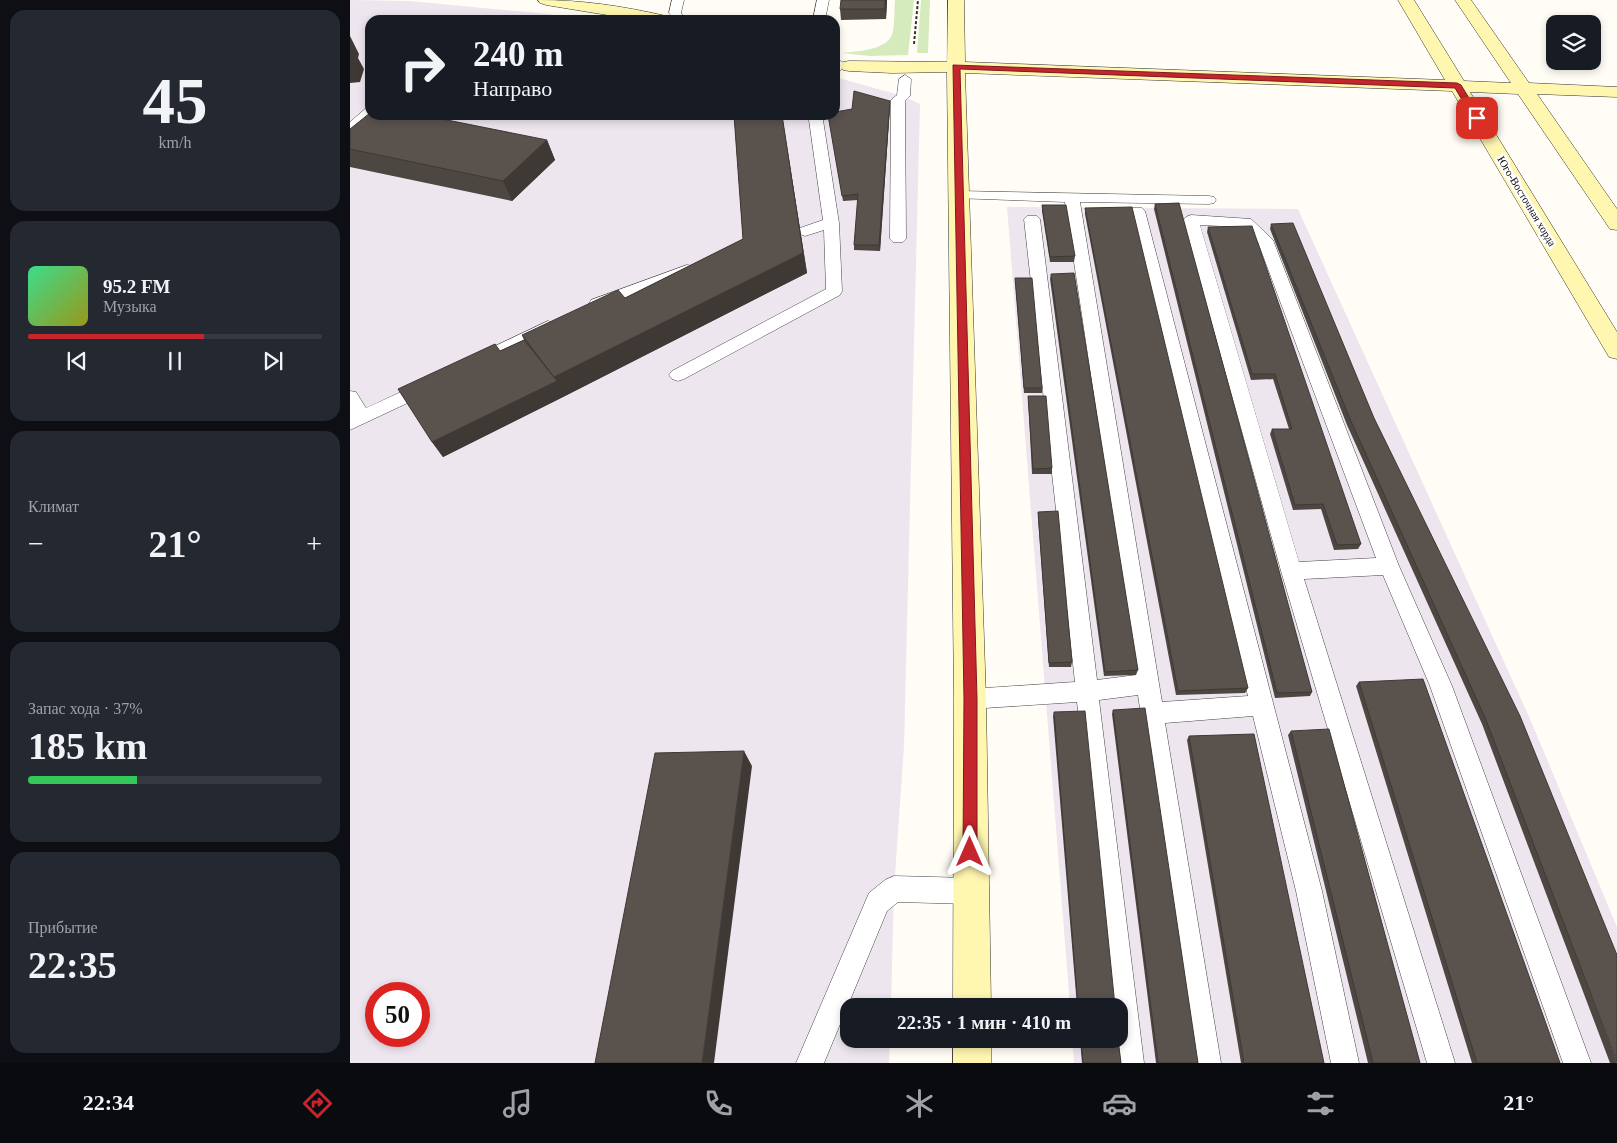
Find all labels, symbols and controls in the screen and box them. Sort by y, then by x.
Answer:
map controls [1546,15,1601,70]
button: layers [1546,15,1601,70]
icon: right [390,35,455,100]
text: 240 m [473,35,563,74]
text: 45 [143,65,208,137]
text: Направо [473,76,552,101]
pin [1456,97,1498,139]
icon: arrive [1463,104,1491,132]
text: km/h [159,134,191,151]
street label: Юго-Восточная хорда [1495,154,1559,248]
text: 95.2 FM [103,276,171,297]
text: Музыка [103,298,157,315]
icon: previous [63,347,91,375]
icon: pause [161,347,189,375]
icon: next [259,347,287,375]
text: Климат [28,498,79,515]
text: 21° [148,523,202,565]
text: − [28,528,44,559]
text: + [306,528,322,559]
text: Запас хода · 37% [28,700,143,717]
text: 185 km [28,725,147,767]
position arrow [943,825,995,877]
text: Прибытие [28,919,98,936]
text: 22:35 [28,944,117,986]
speed limit sign: 50 [365,982,430,1047]
text: 22:35 · 1 мин · 410 m [897,1012,1071,1033]
icon: directions [300,1086,335,1121]
icon: music [500,1086,535,1121]
icon: phone [701,1086,736,1121]
icon: climate [902,1086,937,1121]
icon: car [1102,1086,1137,1121]
icon: filters [1303,1086,1338,1121]
text: 22:34 [83,1090,134,1115]
text: 21° [1503,1090,1534,1115]

